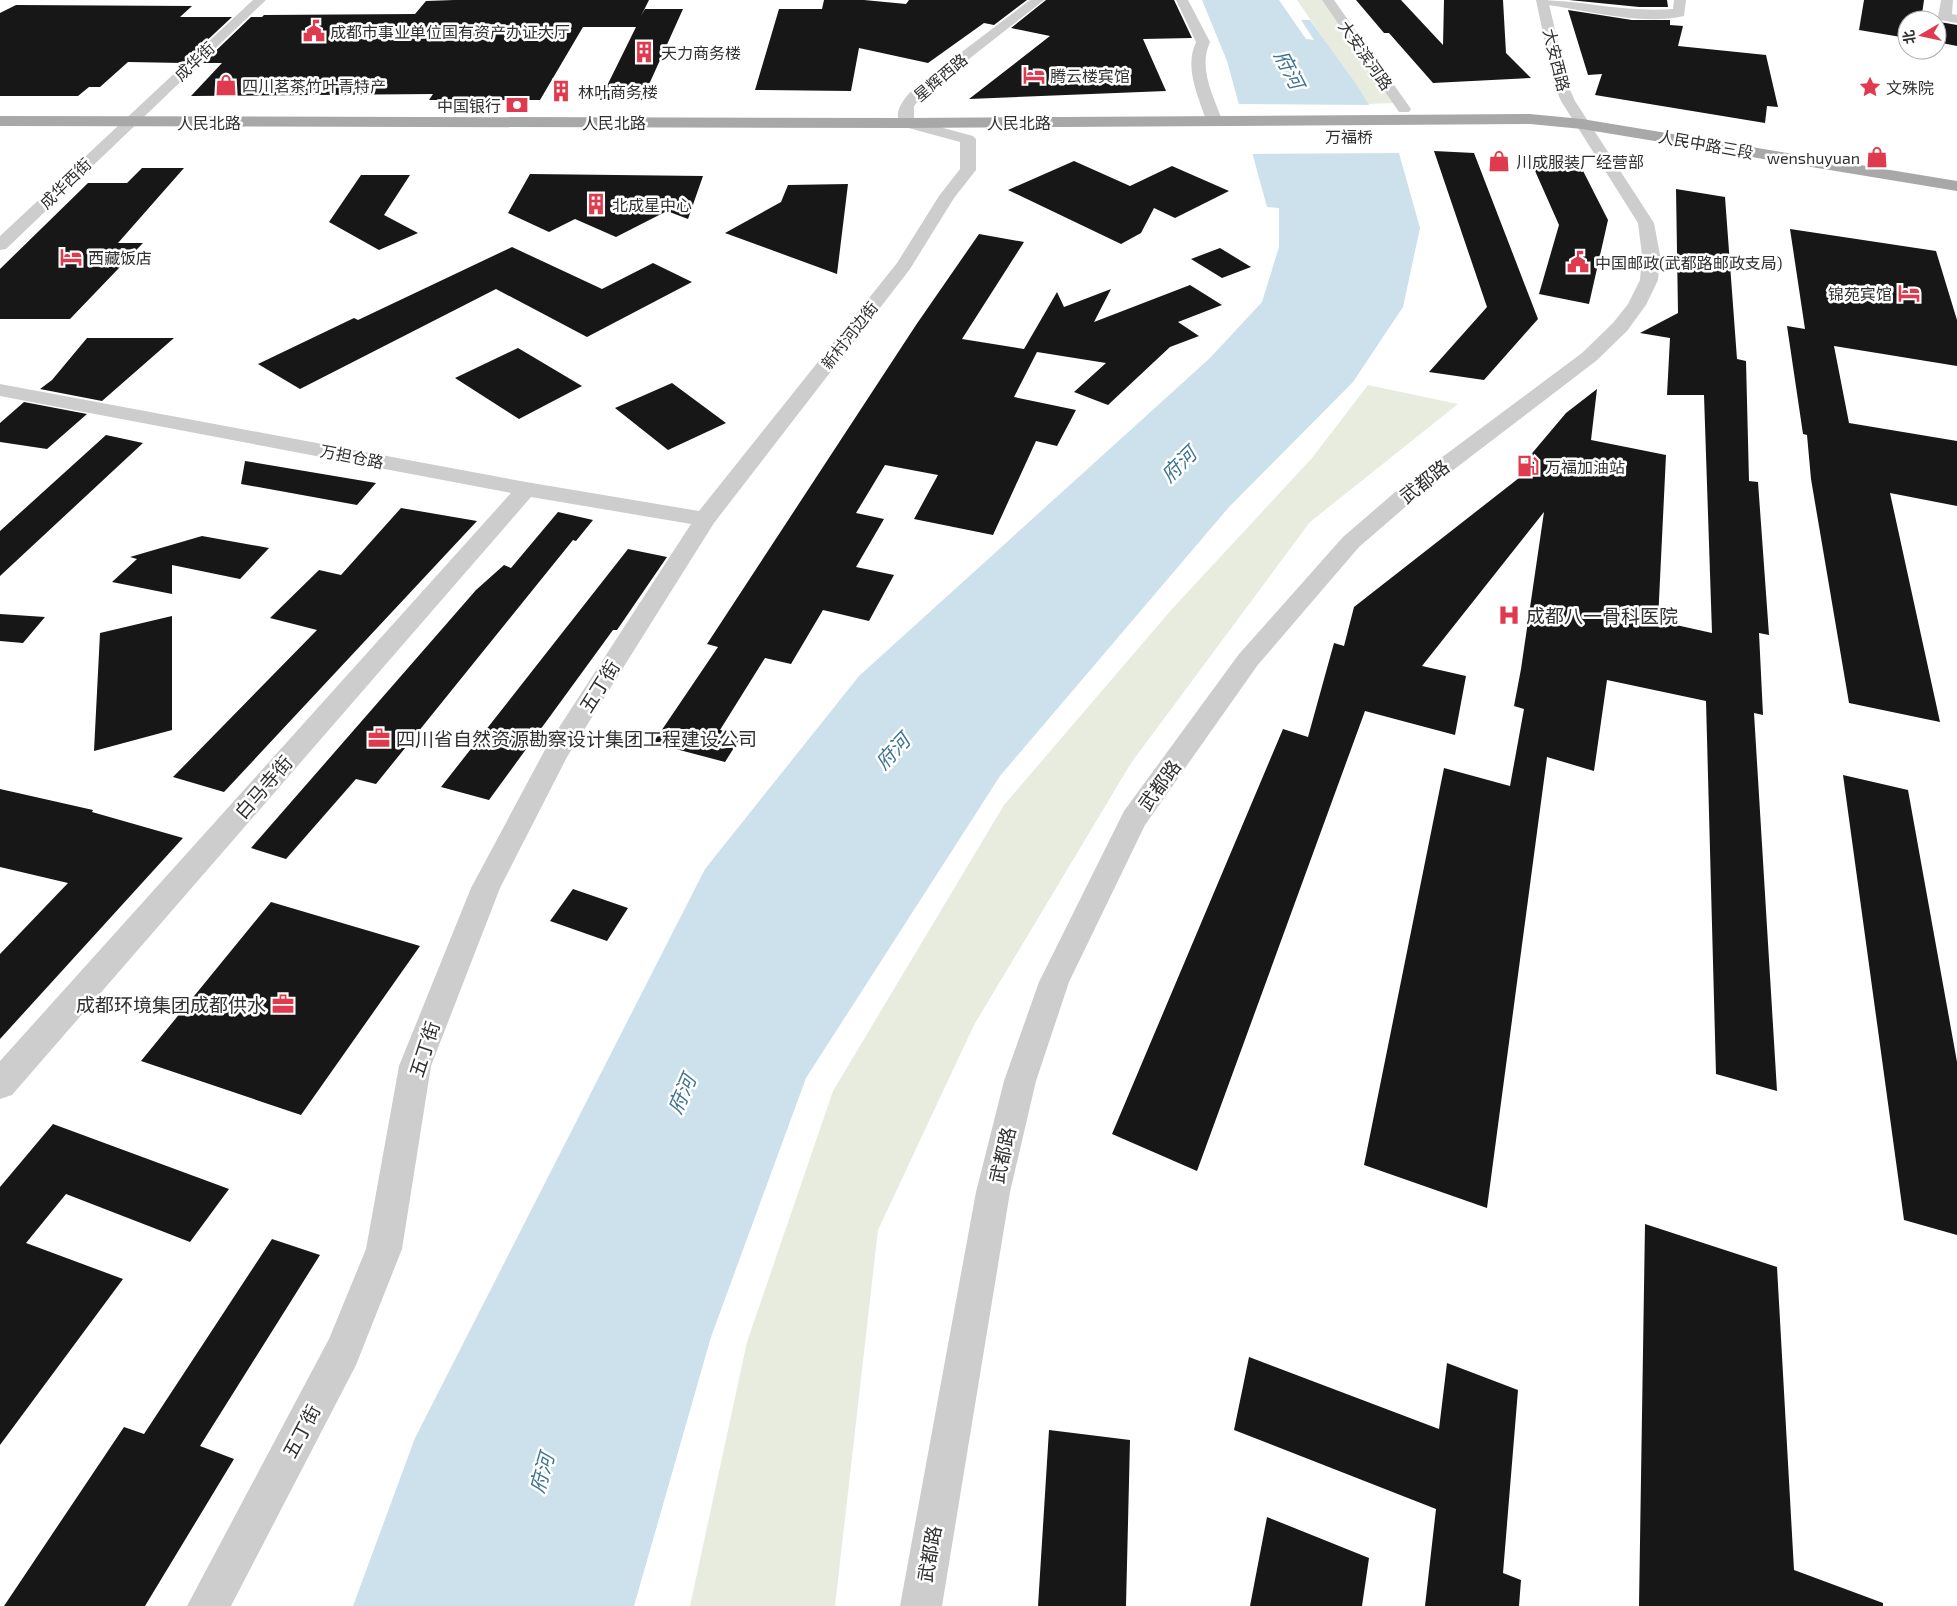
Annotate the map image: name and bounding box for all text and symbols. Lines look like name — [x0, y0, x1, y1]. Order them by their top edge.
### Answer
north arrow — [1897, 10, 1947, 60]
street label: 大安滨河路 — [1335, 17, 1397, 93]
public building icon: 成都市事业单位国有资产办证大厅 — [301, 18, 327, 44]
place label: 成都市事业单位国有资产办证大厅 — [330, 22, 570, 41]
street label: 大安西路 — [1540, 27, 1574, 93]
text: 北 — [1899, 29, 1918, 45]
street label: 成华街 — [170, 38, 218, 84]
building icon: 天力商务楼 — [631, 39, 657, 65]
place label: 天力商务楼 — [661, 43, 741, 62]
water label: 府河 — [1270, 46, 1312, 96]
street label: 星辉西路 — [909, 49, 971, 105]
hotel icon: 腾云楼宾馆 — [1021, 62, 1047, 88]
place label: 腾云楼宾馆 — [1050, 66, 1130, 85]
shop icon: 四川茗茶竹叶青特产 — [213, 72, 239, 98]
place icon: 文殊院 — [1857, 74, 1883, 100]
place label: 四川茗茶竹叶青特产 — [242, 76, 386, 95]
building icon: 林叶商务楼 — [548, 78, 574, 104]
place label: 文殊院 — [1886, 78, 1934, 97]
place label: 林叶商务楼 — [578, 82, 658, 101]
bank icon: 中国银行 — [504, 92, 530, 118]
place label: 中国银行 — [437, 96, 501, 115]
street label: 人民北路 — [177, 113, 241, 132]
street label: 人民北路 — [582, 113, 646, 132]
street label: 人民北路 — [987, 113, 1051, 132]
street label: 人民中路三段 — [1657, 126, 1755, 162]
street label: 万福桥 — [1325, 127, 1373, 146]
shop icon: wenshuyuan — [1864, 144, 1890, 170]
shop icon: 川成服装厂经营部 — [1486, 148, 1512, 174]
place label: wenshuyuan — [1767, 148, 1860, 167]
place label: 川成服装厂经营部 — [1516, 152, 1644, 171]
street label: 成华西街 — [35, 154, 95, 212]
building icon: 北成星中心 — [583, 191, 609, 217]
place label: 北成星中心 — [612, 195, 692, 214]
hotel icon: 西藏饭店 — [58, 244, 84, 270]
place label: 西藏饭店 — [88, 248, 152, 267]
public building icon: 中国邮政(武都路邮政支局) — [1565, 249, 1591, 275]
place label: 中国邮政(武都路邮政支局) — [1595, 253, 1783, 272]
hotel icon: 锦苑宾馆 — [1896, 280, 1922, 306]
place label: 锦苑宾馆 — [1828, 284, 1892, 303]
street label: 新村河边街 — [817, 298, 881, 372]
water label: 府河 — [1155, 439, 1203, 487]
street label: 万担仓路 — [319, 441, 385, 471]
fuel station icon: 万福加油站 — [1515, 453, 1541, 479]
street label: 武都路 — [1394, 454, 1454, 508]
place label: 万福加油站 — [1545, 457, 1625, 476]
hospital icon: 成都八一骨科医院 — [1496, 602, 1522, 628]
place label: 成都八一骨科医院 — [1526, 604, 1678, 627]
street label: 五丁街 — [574, 656, 624, 716]
office icon: 四川省自然资源勘察设计集团工程建设公司 — [366, 725, 392, 751]
water label: 府河 — [870, 725, 917, 774]
place label: 四川省自然资源勘察设计集团工程建设公司 — [396, 727, 757, 750]
street label: 白马寺街 — [229, 751, 297, 823]
street label: 武都路 — [1133, 755, 1185, 815]
office icon: 成都环境集团成都供水 — [270, 991, 296, 1017]
place label: 成都环境集团成都供水 — [76, 993, 266, 1016]
street label: 五丁街 — [404, 1018, 444, 1080]
water label: 府河 — [662, 1067, 702, 1117]
street label: 武都路 — [984, 1125, 1020, 1185]
street label: 五丁街 — [277, 1400, 325, 1462]
water label: 府河 — [524, 1447, 559, 1496]
street label: 武都路 — [913, 1524, 945, 1584]

